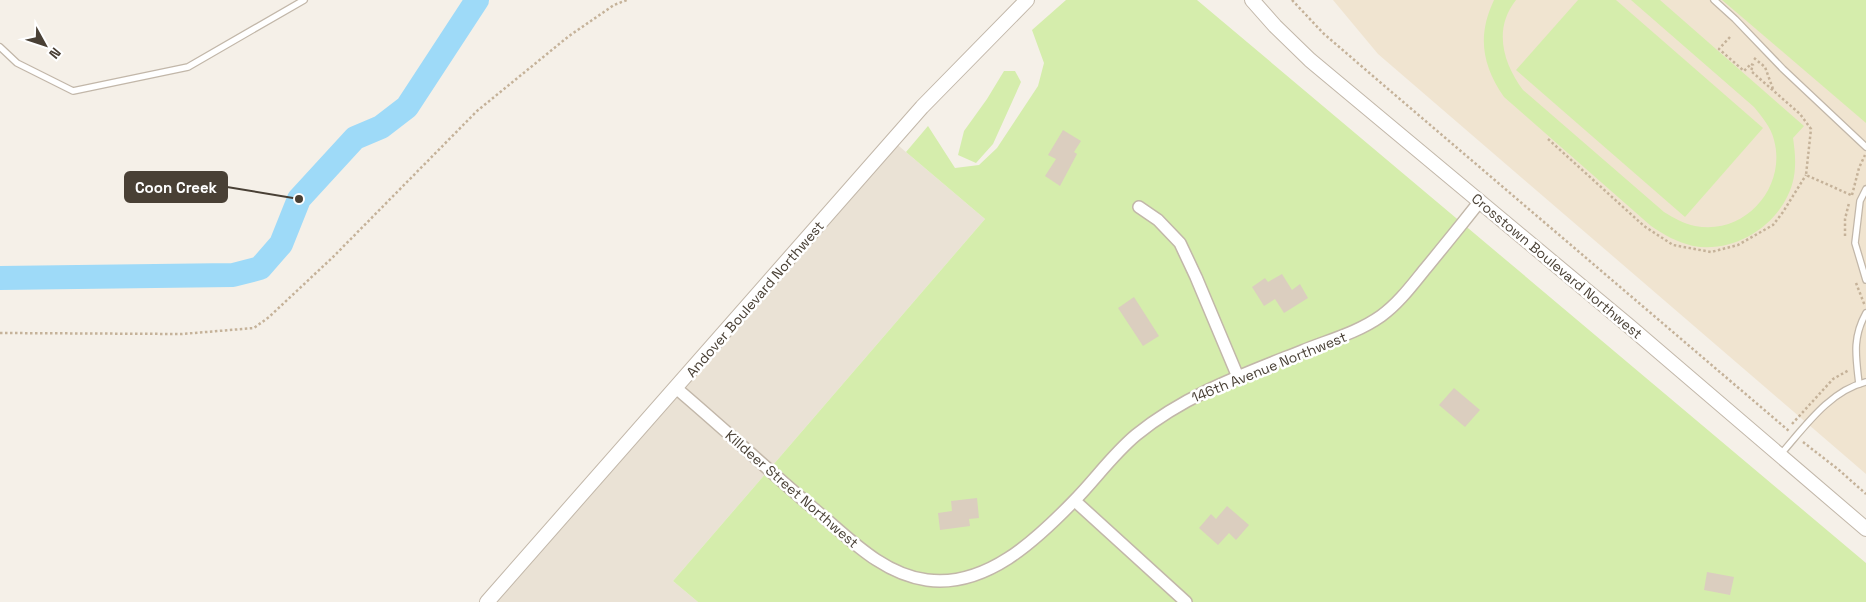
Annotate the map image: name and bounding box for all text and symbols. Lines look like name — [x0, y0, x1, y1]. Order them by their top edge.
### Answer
north arrow — [20, 20, 70, 70]
text: N — [45, 44, 65, 63]
callout: Coon Creek — [125, 172, 227, 202]
text: Coon Creek — [135, 178, 218, 197]
street label: Crosstown Boulevard Northwest — [1468, 189, 1646, 343]
street label: Andover Boulevard Northwest — [682, 217, 828, 381]
street label: 146th Avenue Northwest — [1189, 328, 1349, 406]
street label: Killdeer Street Northwest — [722, 426, 862, 552]

